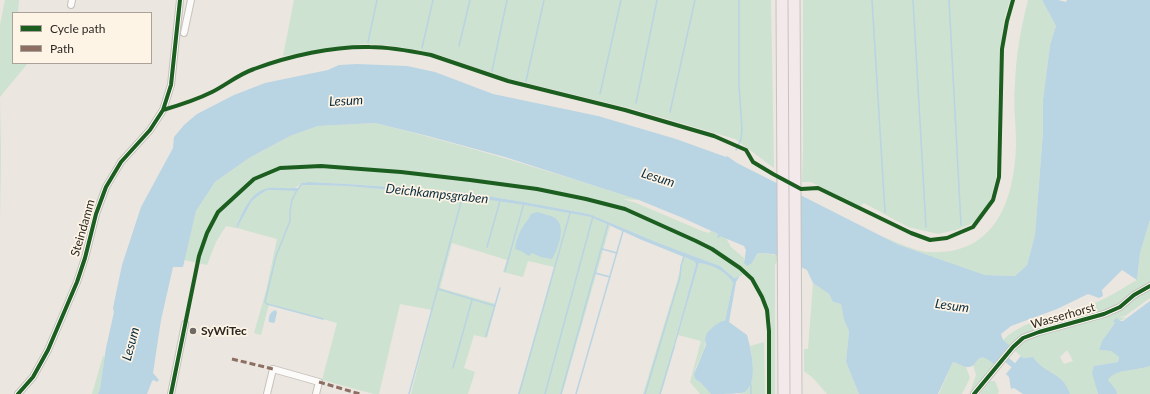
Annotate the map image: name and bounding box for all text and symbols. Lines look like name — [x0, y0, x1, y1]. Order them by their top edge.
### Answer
legend — [12, 12, 152, 64]
text: Cycle path — [50, 21, 105, 36]
text: Path — [50, 41, 74, 56]
water label: Lesum — [329, 92, 363, 110]
water label: Lesum — [639, 165, 677, 191]
water label: Deichkampsgraben — [385, 181, 489, 207]
street label: Steindamm — [68, 198, 98, 258]
water label: Lesum — [934, 296, 970, 316]
street label: Wasserhorst — [1029, 300, 1097, 332]
place label: SyWiTec — [201, 324, 247, 338]
water label: Lesum — [119, 325, 143, 363]
marker: SyWiTec — [188, 326, 198, 336]

